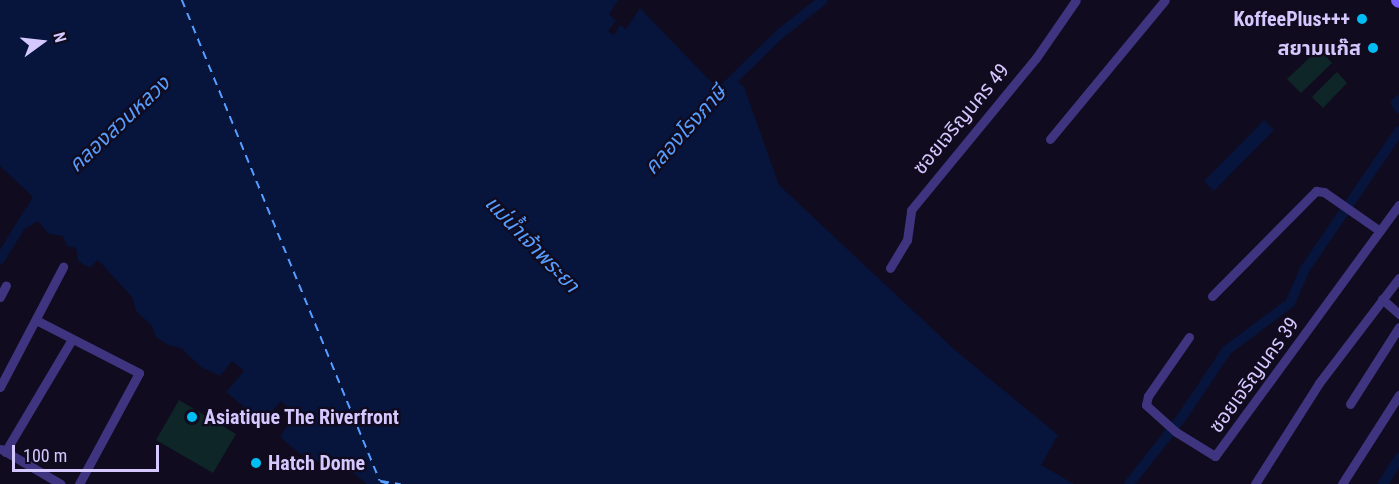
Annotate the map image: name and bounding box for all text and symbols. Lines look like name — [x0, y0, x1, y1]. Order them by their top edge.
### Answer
place label: KoffeePlus+++ — [1233, 7, 1350, 31]
north arrow — [12, 12, 72, 72]
marker: KoffeePlus+++ — [1355, 12, 1369, 26]
text: N — [49, 30, 70, 44]
place label: สยามแก๊ส — [1278, 36, 1361, 60]
marker: สยามแก๊ส — [1366, 41, 1380, 55]
street label: ซอยเจริญนคร 49 — [908, 59, 1014, 179]
water label: คลองสวนหลวง — [63, 71, 175, 177]
water label: คลองโรงภาษี — [639, 80, 731, 180]
water label: แม่น้ำเจ้าพระยา — [480, 190, 584, 298]
street label: ซอยเจริญนคร 39 — [1204, 313, 1304, 437]
place label: Asiatique The Riverfront — [204, 405, 400, 429]
marker: Asiatique The Riverfront — [185, 410, 199, 424]
scale bar — [15, 433, 162, 471]
text: 100 m — [23, 445, 67, 466]
place label: Hatch Dome — [268, 451, 365, 475]
marker: Hatch Dome — [249, 456, 263, 470]

